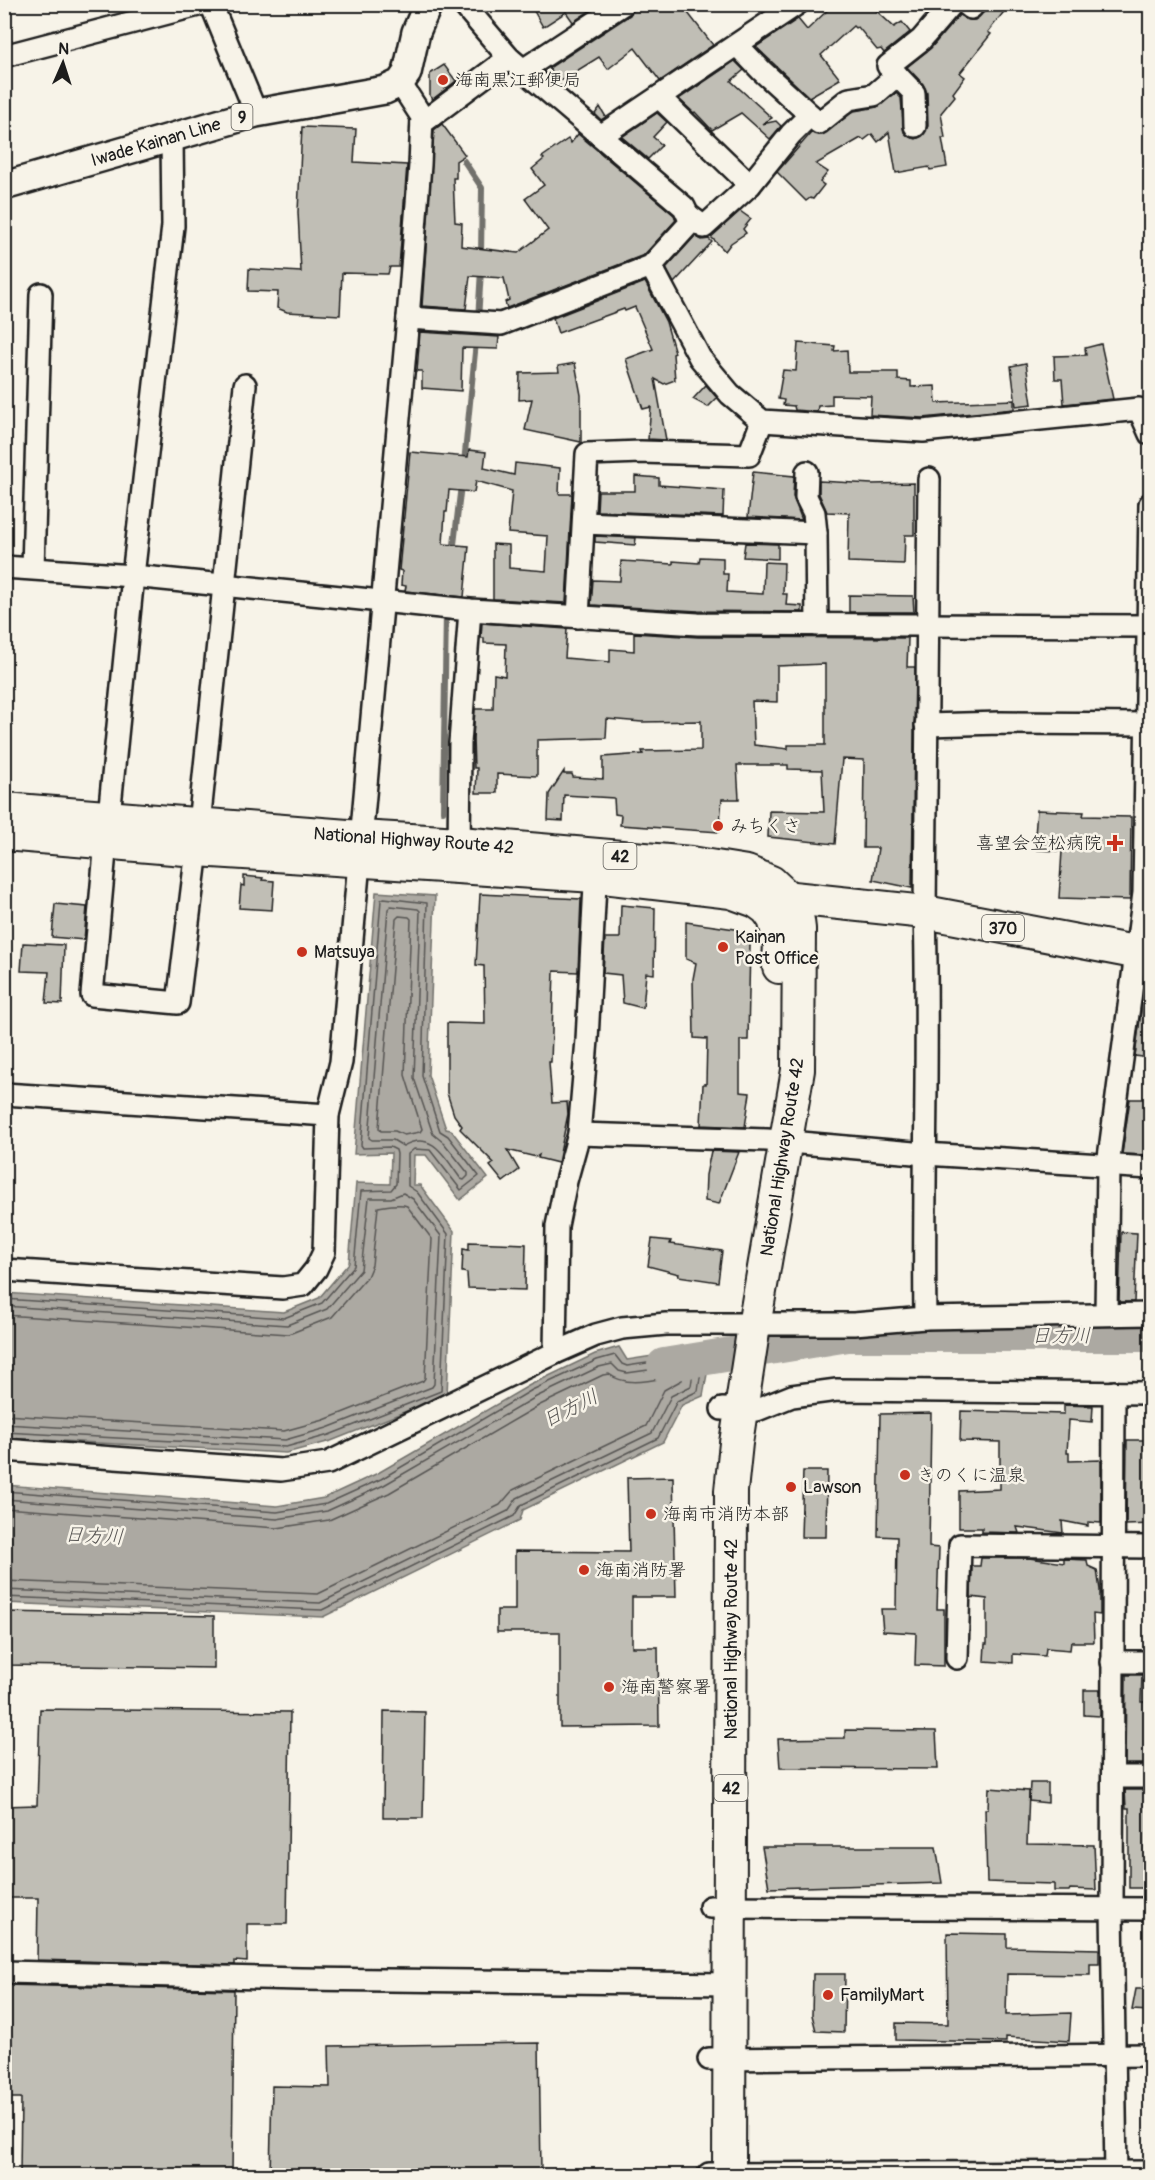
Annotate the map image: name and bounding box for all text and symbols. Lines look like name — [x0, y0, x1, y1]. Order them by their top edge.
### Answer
north arrow — [33, 33, 93, 93]
text: N — [58, 39, 70, 59]
place label: 海南黒江郵便局 — [455, 69, 581, 92]
marker: 海南黒江郵便局 — [436, 73, 450, 87]
road number: 9 — [232, 104, 252, 130]
street label: Iwade Kainan Line — [88, 113, 224, 172]
place label: みちくさ — [730, 815, 801, 838]
marker: みちくさ — [711, 819, 725, 833]
street label: National Highway Route 42 — [313, 822, 515, 860]
place label: 喜望会笠松病院 — [976, 832, 1102, 855]
marker: 喜望会笠松病院 — [1106, 834, 1124, 852]
road number: 42 — [604, 843, 636, 869]
road number: 370 — [982, 915, 1024, 941]
place label: Kainan Post Office — [735, 926, 818, 970]
marker: Kainan Post Office — [716, 940, 730, 954]
place label: Matsuya — [314, 941, 375, 964]
marker: Matsuya — [295, 945, 309, 959]
street label: National Highway Route 42 — [755, 1056, 810, 1258]
water label: 日方川 — [1031, 1323, 1091, 1348]
water label: 日方川 — [538, 1384, 603, 1433]
place label: きのくに温泉 — [917, 1464, 1025, 1487]
marker: きのくに温泉 — [898, 1468, 912, 1482]
place label: Lawson — [803, 1476, 861, 1499]
marker: Lawson — [784, 1480, 798, 1494]
place label: 海南市消防本部 — [663, 1503, 789, 1526]
marker: 海南市消防本部 — [644, 1507, 658, 1521]
water label: 日方川 — [63, 1521, 125, 1550]
street label: National Highway Route 42 — [720, 1539, 743, 1739]
place label: 海南消防署 — [596, 1559, 686, 1582]
marker: 海南消防署 — [577, 1563, 591, 1577]
place label: 海南警察署 — [621, 1676, 711, 1699]
marker: 海南警察署 — [602, 1680, 616, 1694]
road number: 42 — [714, 1775, 748, 1801]
place label: FamilyMart — [840, 1984, 925, 2007]
marker: FamilyMart — [821, 1988, 835, 2002]

